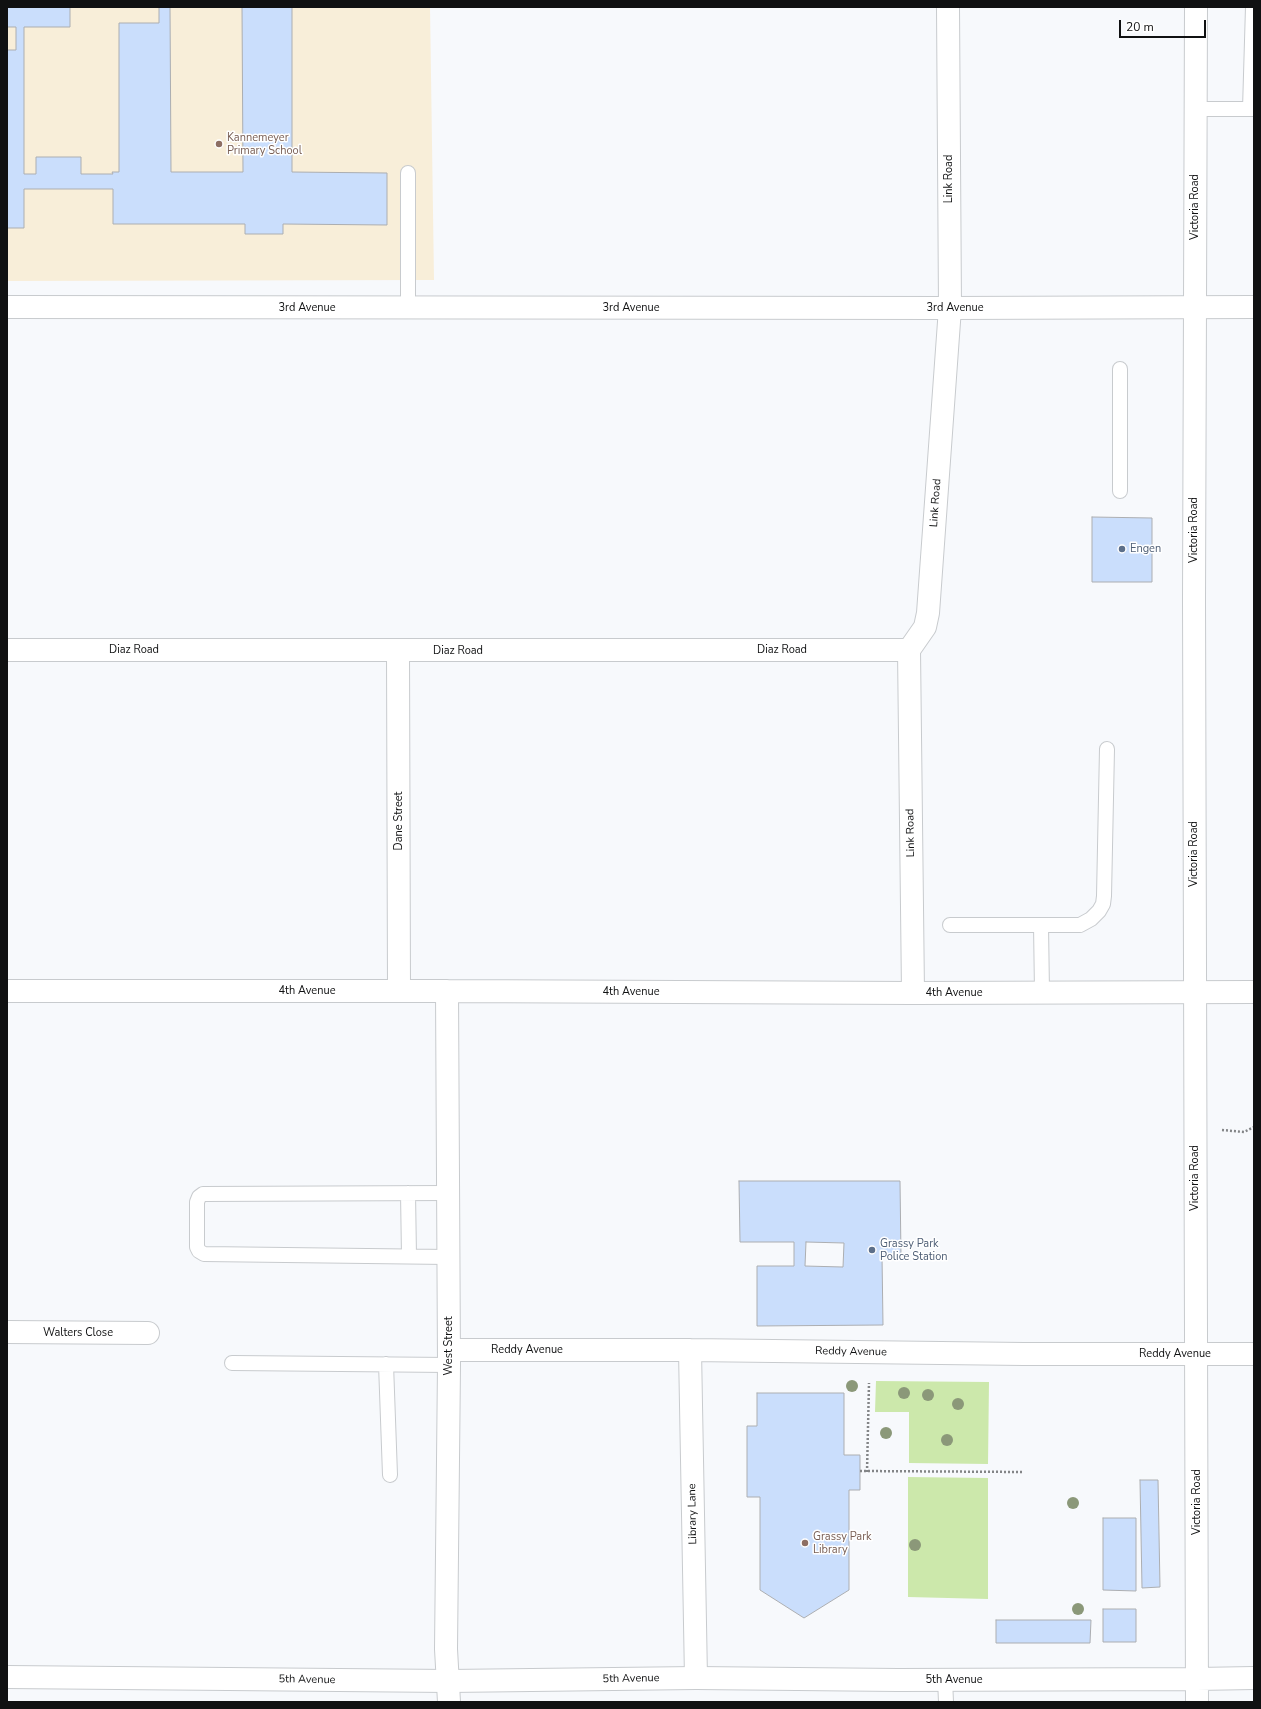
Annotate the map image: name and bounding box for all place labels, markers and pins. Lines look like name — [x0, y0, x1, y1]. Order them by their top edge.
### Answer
place label: Kannemeyer Primary School — [227, 131, 302, 157]
marker: Kannemeyer Primary School — [214, 139, 224, 149]
place label: Engen — [1130, 542, 1161, 556]
marker: Engen — [1117, 544, 1127, 554]
place label: Grassy Park Police Station — [880, 1237, 947, 1263]
marker: Grassy Park Police Station — [867, 1245, 877, 1255]
place label: Grassy Park Library — [813, 1530, 872, 1556]
marker: Grassy Park Library — [800, 1538, 810, 1548]

